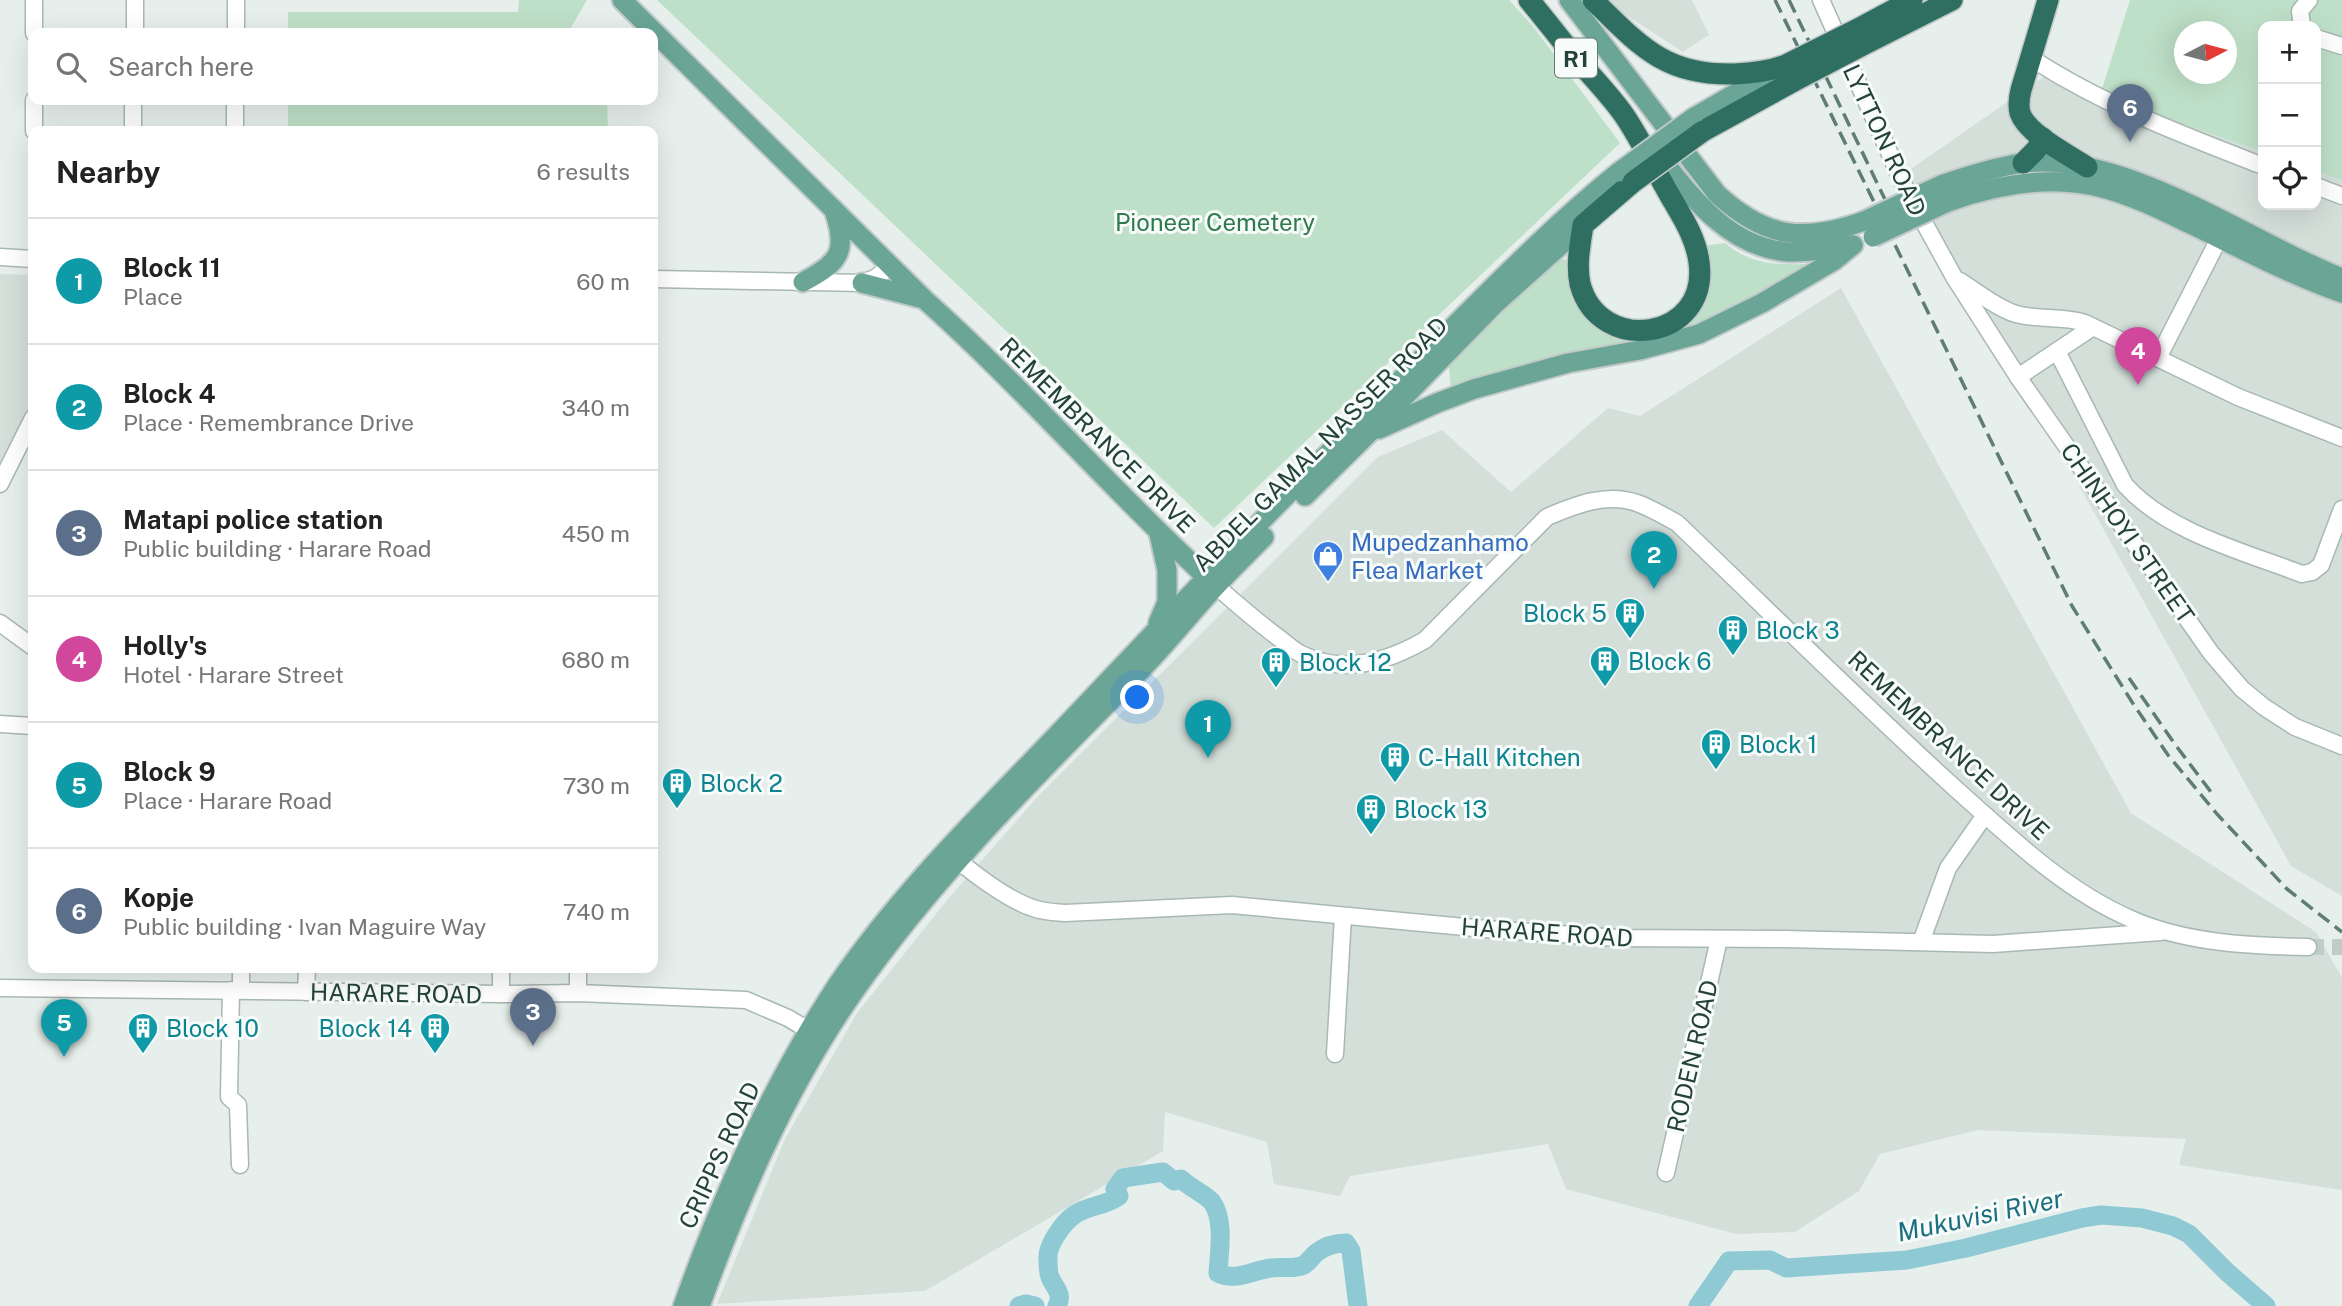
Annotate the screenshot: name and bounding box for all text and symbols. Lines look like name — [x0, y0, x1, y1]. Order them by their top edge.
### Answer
north arrow — [2174, 21, 2237, 84]
map controls — [2258, 21, 2321, 210]
button: + — [2258, 21, 2321, 84]
search box — [28, 28, 658, 105]
road number: R1 — [1555, 39, 1597, 78]
icon: search — [52, 48, 90, 86]
text: Search here — [108, 51, 254, 82]
street label: LYTTON ROAD — [1838, 60, 1932, 220]
pin: 6 — [2107, 84, 2153, 142]
button: − — [2258, 84, 2321, 147]
button: locate — [2258, 147, 2321, 210]
text: Nearby — [56, 154, 160, 190]
text: 6 results — [537, 158, 630, 185]
park label: Pioneer Cemetery — [1115, 208, 1315, 236]
text: Block 11 — [123, 252, 221, 283]
text: 1 — [74, 268, 84, 295]
text: 60 m — [576, 268, 630, 295]
text: Place — [123, 283, 183, 310]
street label: ABDEL GAMAL NASSER ROAD — [1187, 311, 1453, 577]
pin: 4 — [2115, 327, 2161, 385]
street label: REMEMBRANCE DRIVE — [995, 332, 1201, 538]
text: Block 4 — [123, 378, 216, 409]
text: 2 — [72, 394, 86, 421]
text: 340 m — [562, 394, 630, 421]
text: Place · Remembrance Drive — [123, 409, 414, 436]
street label: CHINHOYI STREET — [2055, 438, 2201, 628]
text: Matapi police station — [123, 504, 383, 535]
text: 3 — [71, 520, 87, 547]
text: 450 m — [561, 520, 630, 547]
place label: Mupedzanhamo Flea Market — [1351, 528, 1529, 584]
pin: 2 — [1631, 531, 1677, 589]
text: Public building · Harare Road — [123, 535, 432, 562]
shop icon: Mupedzanhamo Flea Market — [1311, 539, 1345, 583]
building icon: Block 5 — [1613, 596, 1647, 640]
place label: Block 5 — [1523, 599, 1607, 627]
building icon: Block 3 — [1716, 613, 1750, 657]
place label: Block 3 — [1756, 616, 1840, 644]
text: Holly's — [123, 630, 207, 661]
building icon: Block 6 — [1588, 644, 1622, 688]
building icon: Block 12 — [1259, 645, 1293, 689]
street label: REMEMBRANCE DRIVE — [1843, 645, 2055, 845]
text: 4 — [71, 646, 87, 673]
text: 680 m — [562, 646, 630, 673]
place label: Block 6 — [1628, 647, 1711, 675]
place label: Block 12 — [1299, 648, 1392, 676]
text: Hotel · Harare Street — [123, 661, 344, 688]
your location — [1120, 680, 1154, 714]
pin: 1 — [1185, 700, 1231, 758]
building icon: Block 1 — [1699, 727, 1733, 771]
place label: Block 1 — [1739, 730, 1817, 758]
building icon: C-Hall Kitchen — [1378, 740, 1412, 784]
place label: C-Hall Kitchen — [1418, 743, 1581, 771]
text: Block 9 — [123, 756, 216, 787]
building icon: Block 2 — [660, 766, 694, 810]
place label: Block 2 — [700, 769, 783, 797]
text: 5 — [71, 772, 87, 799]
text: 730 m — [563, 772, 630, 799]
text: Place · Harare Road — [123, 787, 332, 814]
building icon: Block 13 — [1354, 792, 1388, 836]
place label: Block 13 — [1394, 795, 1487, 823]
text: Kopje — [123, 882, 194, 913]
text: 6 — [71, 898, 87, 925]
text: 740 m — [563, 898, 630, 925]
street label: HARARE ROAD — [1460, 912, 1634, 952]
text: Public building · Ivan Maguire Way — [123, 913, 486, 940]
street label: HARARE ROAD — [310, 977, 482, 1009]
street label: RODEN ROAD — [1661, 977, 1723, 1135]
pin: 3 — [510, 988, 556, 1046]
pin: 5 — [41, 999, 87, 1057]
building icon: Block 10 — [126, 1011, 160, 1055]
building icon: Block 14 — [418, 1011, 452, 1055]
place label: Block 10 — [166, 1014, 259, 1042]
place label: Block 14 — [319, 1014, 412, 1042]
street label: CRIPPS ROAD — [673, 1077, 765, 1233]
water label: Mukuvisi River — [1894, 1182, 2066, 1248]

